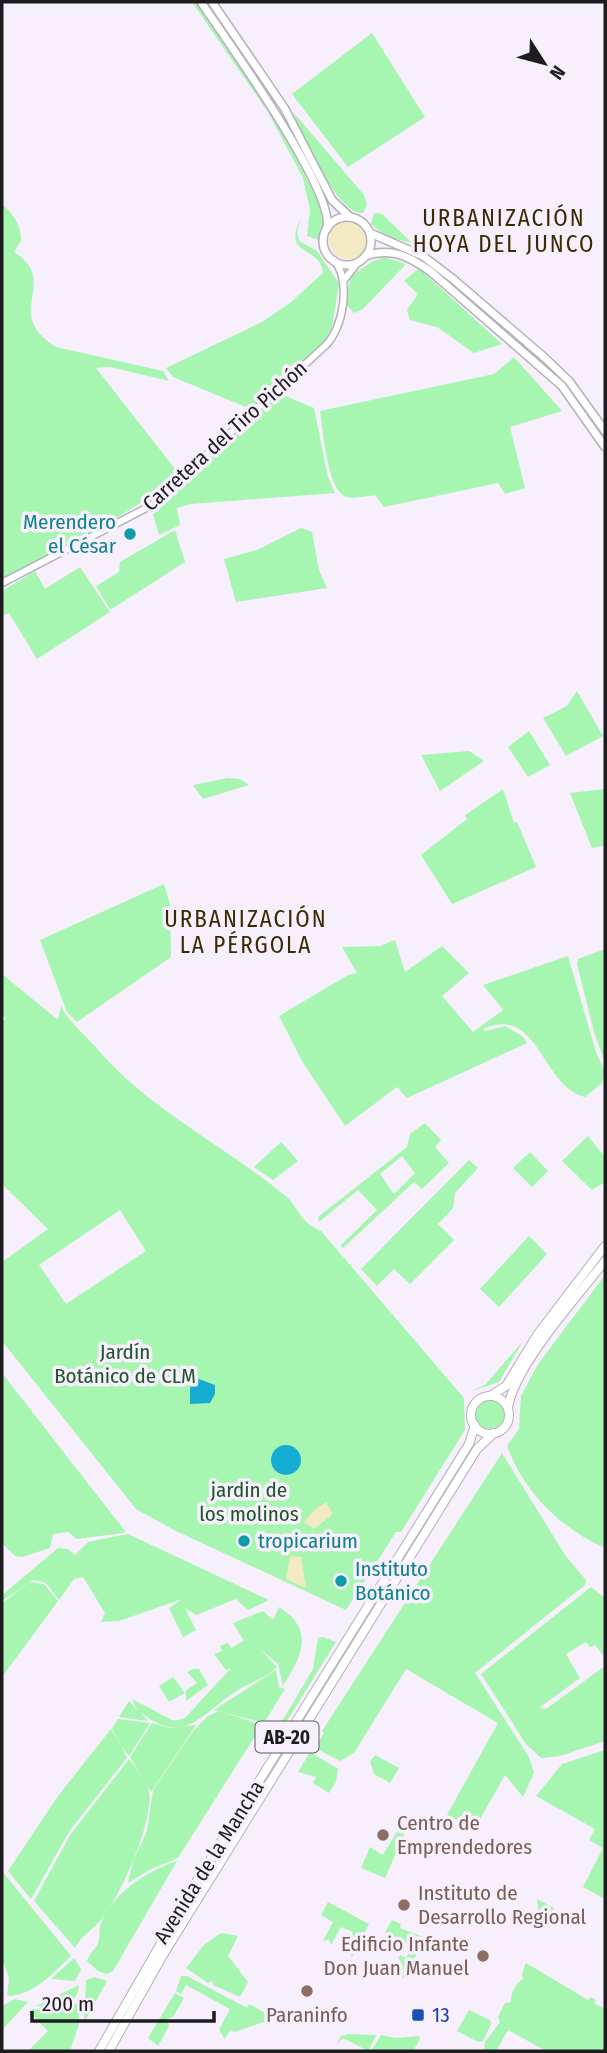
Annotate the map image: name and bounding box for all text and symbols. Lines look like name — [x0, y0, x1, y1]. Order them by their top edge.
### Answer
north arrow — [509, 28, 579, 98]
text: N — [545, 61, 570, 84]
district label: URBANIZACIÓN HOYA DEL JUNCO — [413, 204, 595, 258]
street label: Carretera del Tiro Pichón — [137, 355, 313, 517]
place label: Merendero el César — [23, 509, 117, 559]
marker: Merendero el César — [122, 526, 138, 542]
district label: URBANIZACIÓN LA PÉRGOLA — [164, 905, 328, 959]
park label: Jardín Botánico de CLM — [54, 1339, 196, 1389]
park label: jardin de los molinos — [199, 1477, 299, 1527]
place label: tropicarium — [258, 1528, 358, 1554]
marker: tropicarium — [236, 1533, 252, 1549]
place label: Instituto Botánico — [355, 1556, 431, 1606]
marker: Instituto Botánico — [333, 1573, 349, 1589]
road number: AB-20 — [256, 1722, 318, 1752]
street label: Avenida de la Mancha — [148, 1776, 270, 1948]
place label: Centro de Emprendedores — [397, 1810, 532, 1860]
marker: Centro de Emprendedores — [375, 1827, 391, 1843]
place label: Instituto de Desarrollo Regional — [418, 1880, 587, 1930]
marker: Instituto de Desarrollo Regional — [396, 1897, 412, 1913]
place label: Edificio Infante Don Juan Manuel — [324, 1931, 469, 1981]
marker: Edificio Infante Don Juan Manuel — [475, 1948, 491, 1964]
scale bar — [32, 1980, 214, 2024]
marker: Paraninfo — [299, 1983, 315, 1999]
text: 200 m — [42, 1991, 94, 2017]
place label: Paraninfo — [266, 2002, 348, 2028]
place label: 13 — [432, 2002, 450, 2028]
marker: 13 — [410, 2007, 426, 2023]

